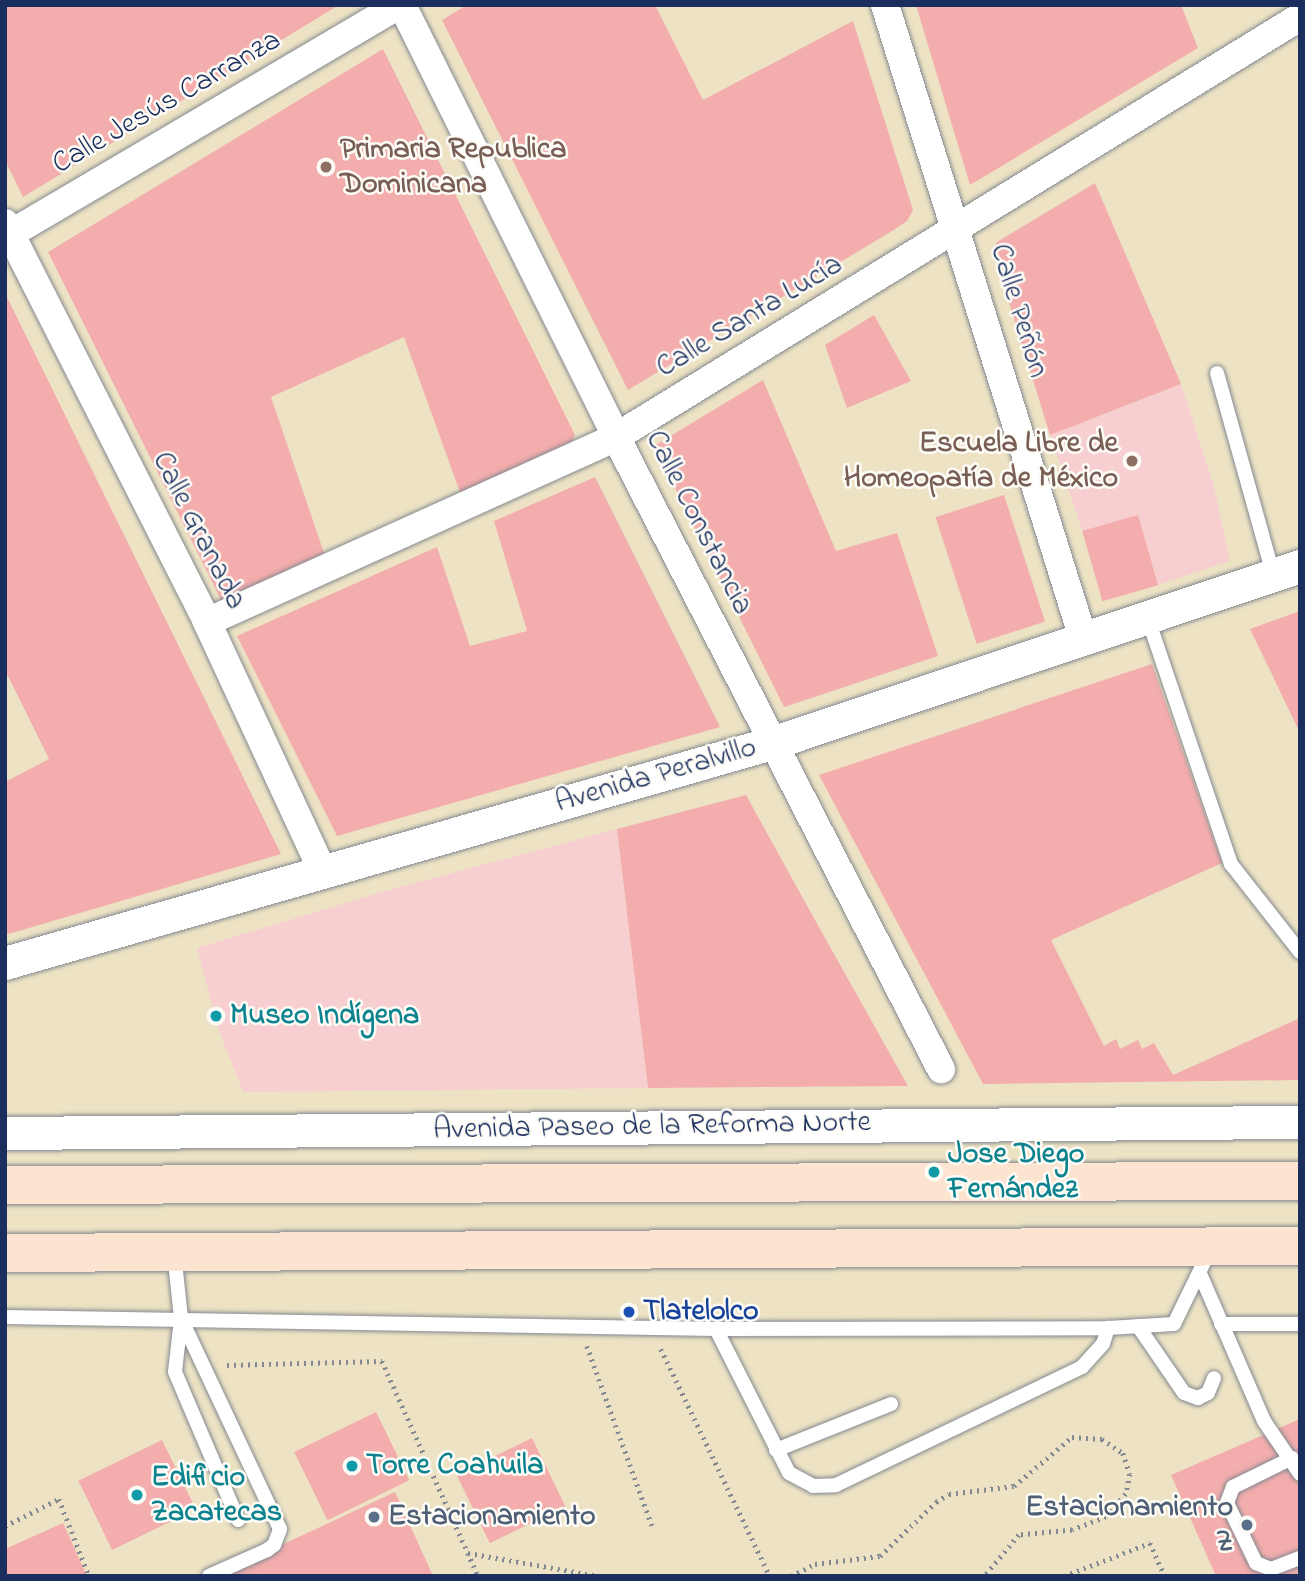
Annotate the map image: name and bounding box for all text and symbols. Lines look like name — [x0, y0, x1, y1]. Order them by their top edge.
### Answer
street label: Calle Jesús Carranza — [46, 23, 288, 183]
place label: Primaria Republica Dominicana — [340, 132, 566, 202]
marker: Primaria Republica Dominicana — [318, 159, 334, 175]
street label: Calle Peñón — [981, 240, 1055, 382]
street label: Calle Santa Lucía — [650, 247, 850, 387]
street label: Calle Constancia — [636, 425, 760, 621]
place label: Escuela Libre de Homeopatía de México — [844, 426, 1118, 496]
street label: Calle Granada — [143, 446, 253, 616]
marker: Escuela Libre de Homeopatía de México — [1124, 453, 1140, 469]
street label: Avenida Peralvillo — [551, 730, 761, 822]
place label: Museo Indígena — [230, 998, 419, 1034]
marker: Museo Indígena — [208, 1008, 224, 1024]
street label: Avenida Paseo de la Reforma Norte — [433, 1105, 871, 1149]
place label: Jose Diego Fernández — [948, 1137, 1084, 1208]
marker: Jose Diego Fernández — [926, 1164, 942, 1180]
place label: Tlatelolco — [643, 1294, 759, 1330]
marker: Tlatelolco — [621, 1304, 637, 1320]
place label: Torre Coahuila — [366, 1448, 543, 1484]
marker: Torre Coahuila — [344, 1458, 360, 1474]
place label: Edificio Zacatecas — [151, 1460, 282, 1530]
marker: Edificio Zacatecas — [129, 1487, 145, 1503]
place label: Estacionamiento Z — [1025, 1490, 1233, 1560]
place label: Estacionamiento — [388, 1499, 596, 1535]
marker: Estacionamiento — [366, 1509, 382, 1525]
marker: Estacionamiento Z — [1239, 1517, 1255, 1533]

